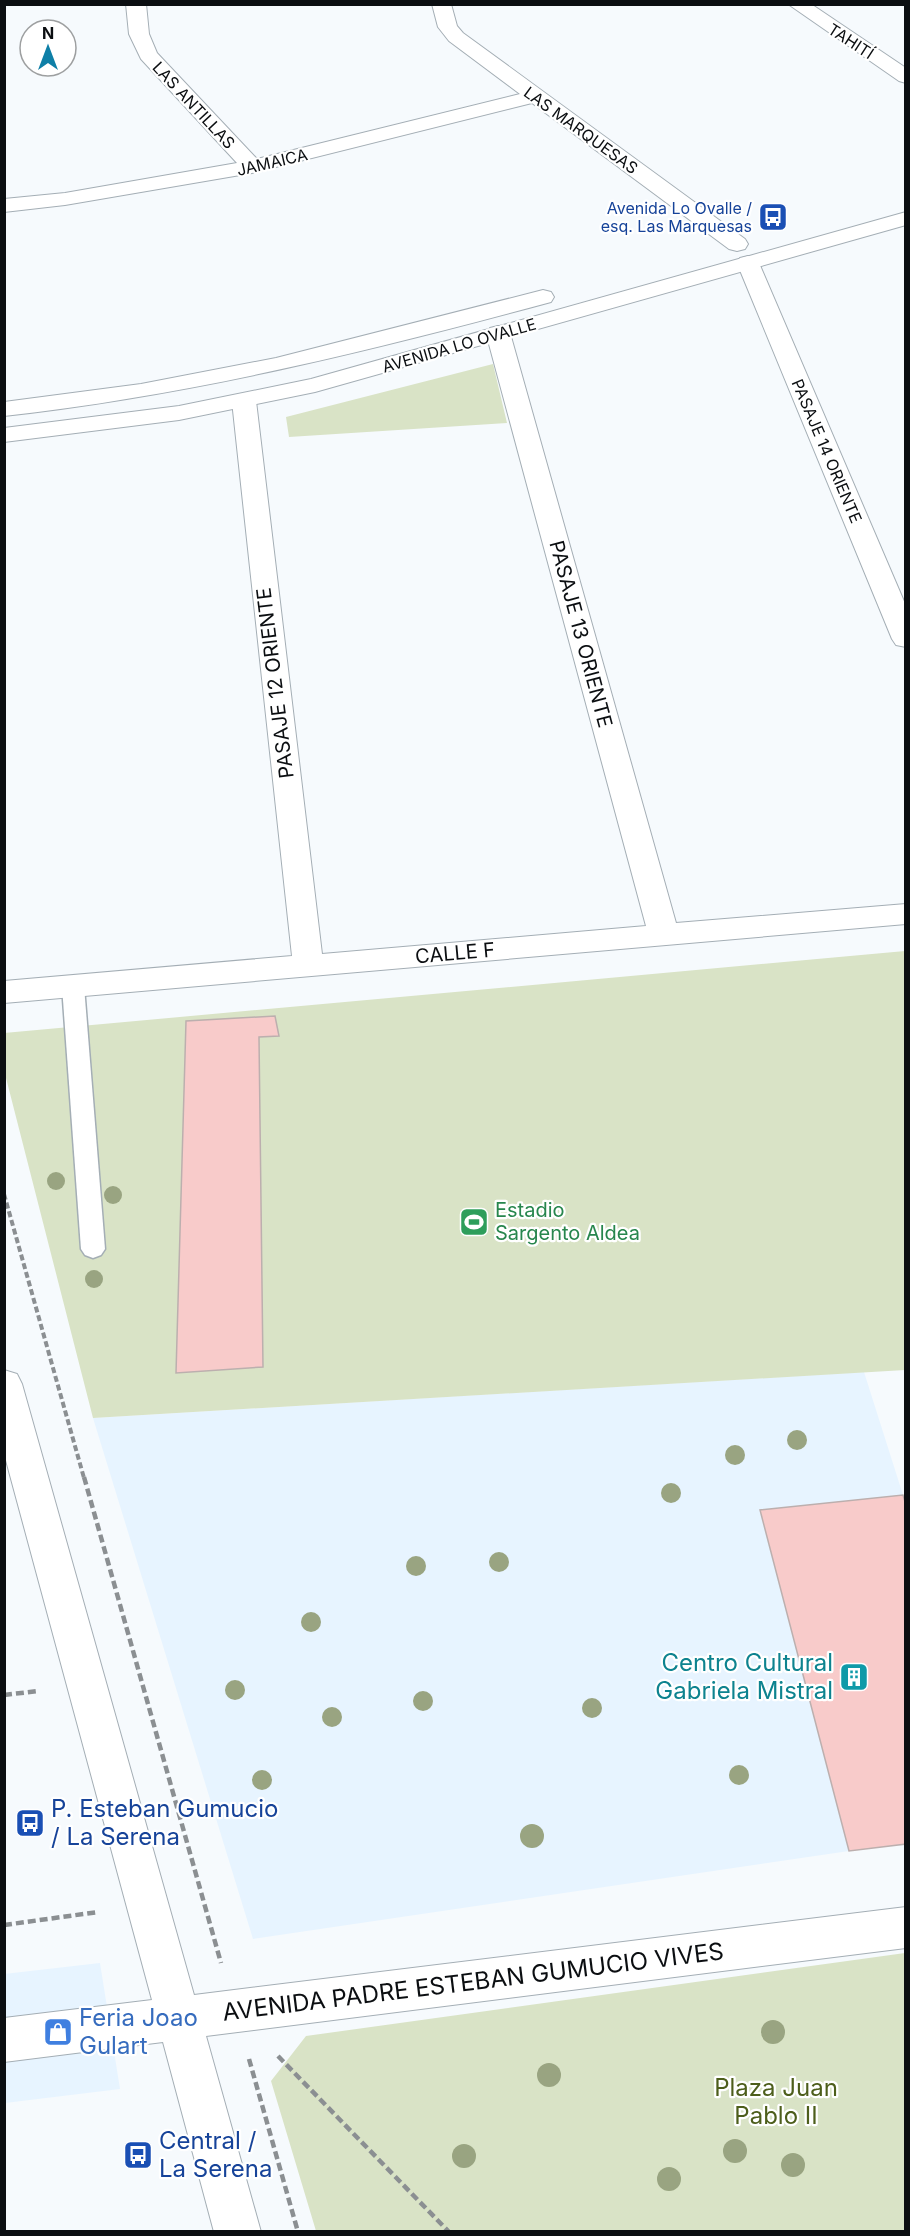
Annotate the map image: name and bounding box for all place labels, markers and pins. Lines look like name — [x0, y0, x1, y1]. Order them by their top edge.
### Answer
place label: Avenida Lo Ovalle / esq. Las Marquesas — [601, 198, 752, 236]
bus stop icon: Avenida Lo Ovalle / esq. Las Marquesas — [757, 201, 789, 233]
place label: Estadio Sargento Aldea — [495, 1198, 640, 1245]
sports icon: Estadio Sargento Aldea — [458, 1206, 490, 1238]
place label: Centro Cultural Gabriela Mistral — [655, 1648, 833, 1705]
building icon: Centro Cultural Gabriela Mistral — [838, 1661, 870, 1693]
place label: P. Esteban Gumucio / La Serena — [51, 1794, 278, 1851]
bus stop icon: P. Esteban Gumucio / La Serena — [14, 1807, 46, 1839]
place label: Feria Joao Gulart — [79, 2003, 198, 2060]
shop icon: Feria Joao Gulart — [42, 2016, 74, 2048]
place label: Central / La Serena — [159, 2126, 272, 2183]
bus stop icon: Central / La Serena — [122, 2139, 154, 2171]

